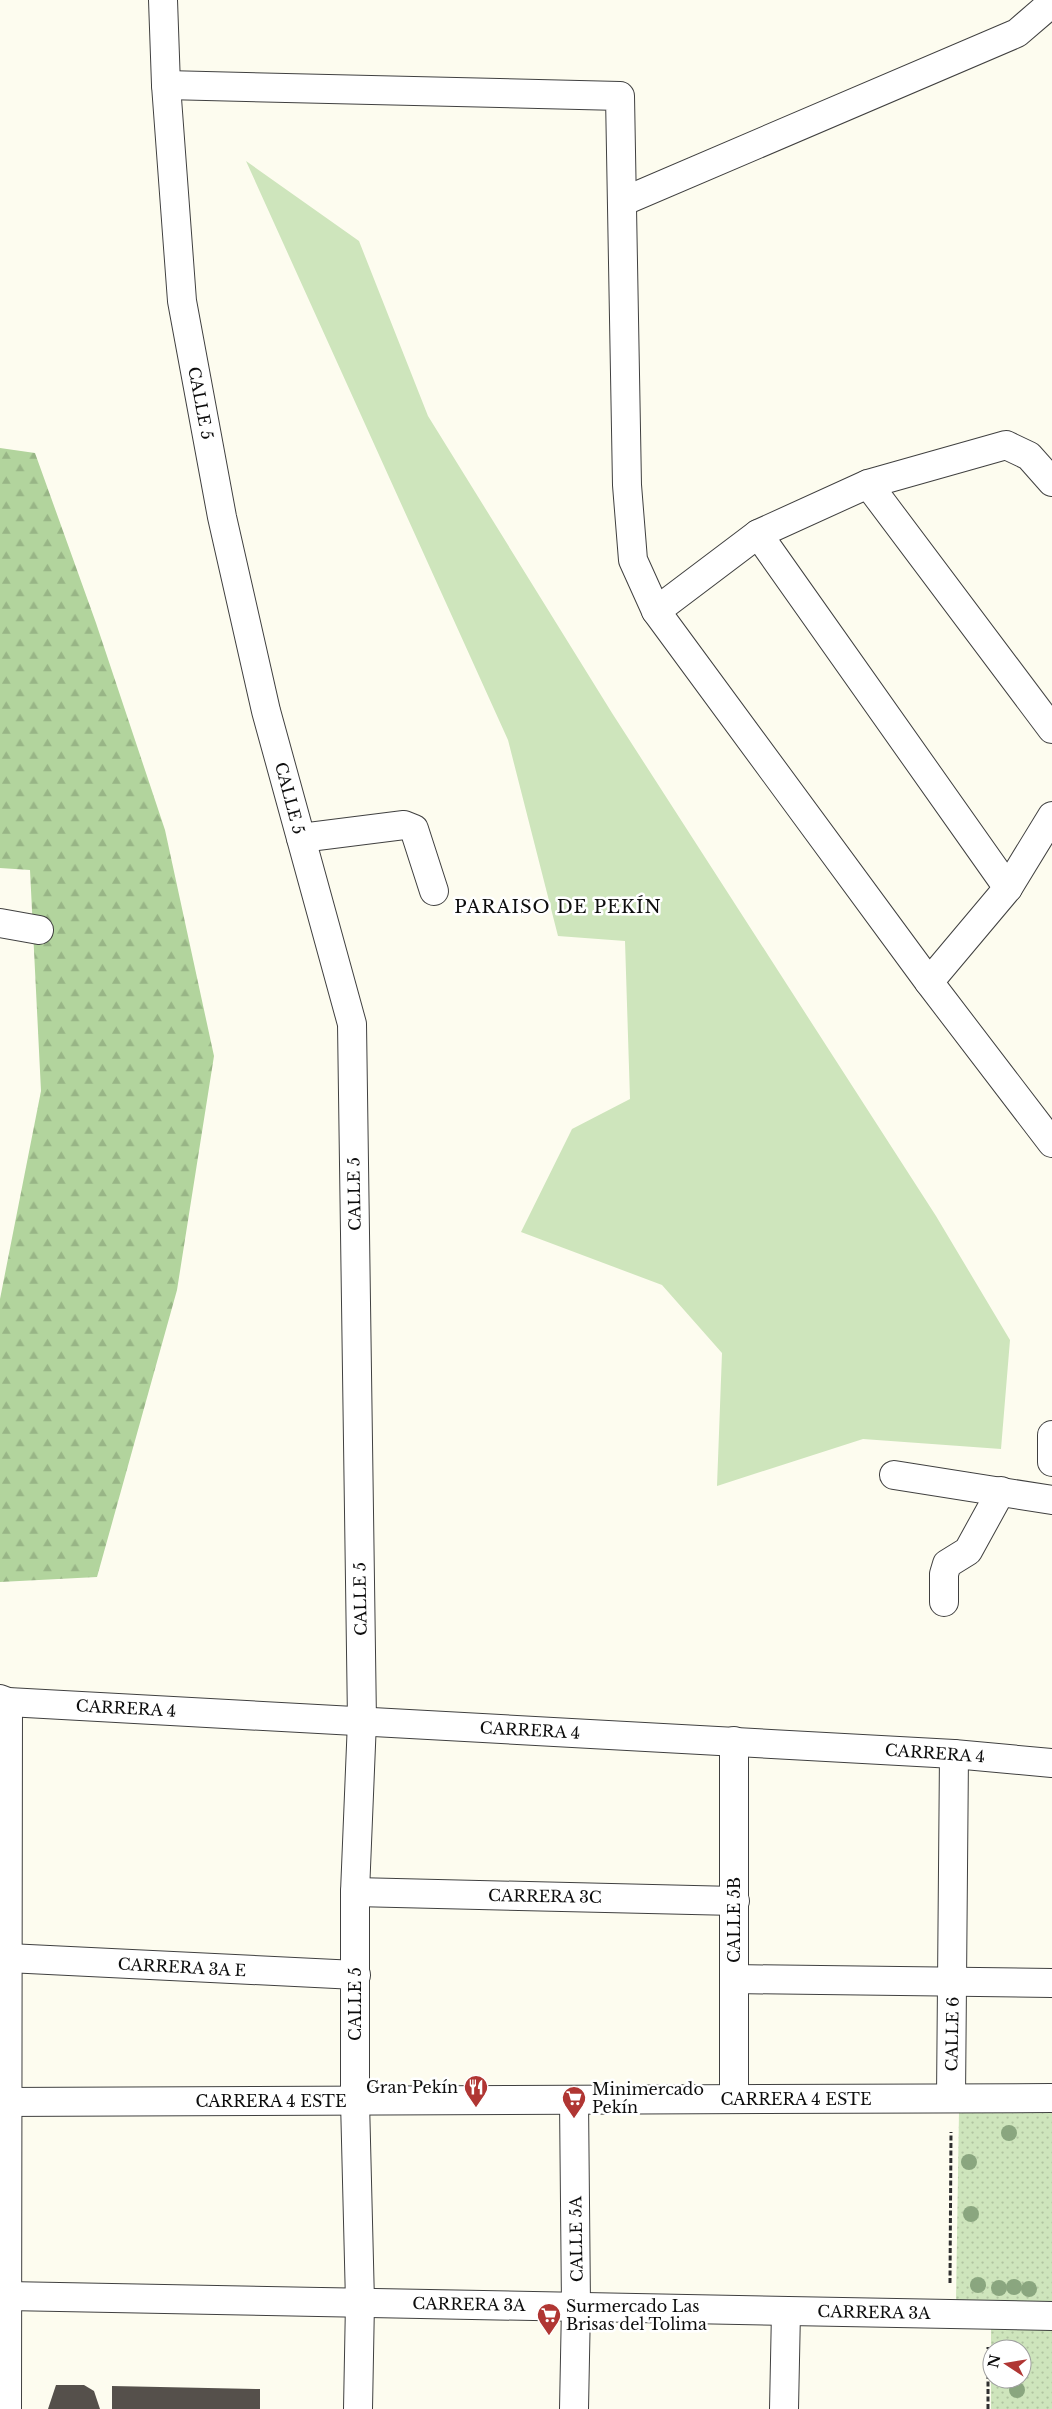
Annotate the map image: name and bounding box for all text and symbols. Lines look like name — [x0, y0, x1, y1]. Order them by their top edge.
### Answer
street label: CALLE 5 — [184, 365, 218, 441]
street label: CALLE 5 — [271, 760, 309, 836]
district label: PARAISO DE PEKÍN — [454, 895, 662, 918]
street label: CALLE 5 — [343, 1157, 365, 1231]
street label: CALLE 5 — [349, 1562, 371, 1636]
street label: CARRERA 4 — [75, 1695, 177, 1721]
street label: CARRERA 4 — [479, 1717, 581, 1743]
street label: CARRERA 4 — [884, 1740, 986, 1766]
street label: CALLE 5B — [724, 1877, 744, 1963]
street label: CARRERA 3C — [488, 1885, 602, 1907]
street label: CARRERA 3A E — [117, 1954, 247, 1980]
street label: CALLE 5 — [345, 1967, 365, 2041]
street label: CALLE 6 — [941, 1996, 963, 2072]
restaurant icon: Gran Pekín — [463, 2074, 489, 2108]
place label: Gran Pekín — [366, 2077, 458, 2097]
place label: Minimercado Pekín — [592, 2079, 704, 2117]
supermarket icon: Minimercado Pekín — [561, 2085, 587, 2119]
street label: CARRERA 4 ESTE — [720, 2089, 872, 2109]
street label: CARRERA 4 ESTE — [195, 2091, 347, 2111]
street label: CALLE 5A — [565, 2195, 587, 2282]
street label: CARRERA 3A — [412, 2293, 526, 2315]
place label: Surmercado Las Brisas del Tolima — [566, 2296, 707, 2334]
street label: CARRERA 3A — [817, 2301, 931, 2323]
supermarket icon: Surmercado Las Brisas del Tolima — [536, 2302, 562, 2336]
north arrow — [982, 2339, 1032, 2389]
text: N — [984, 2353, 1004, 2370]

